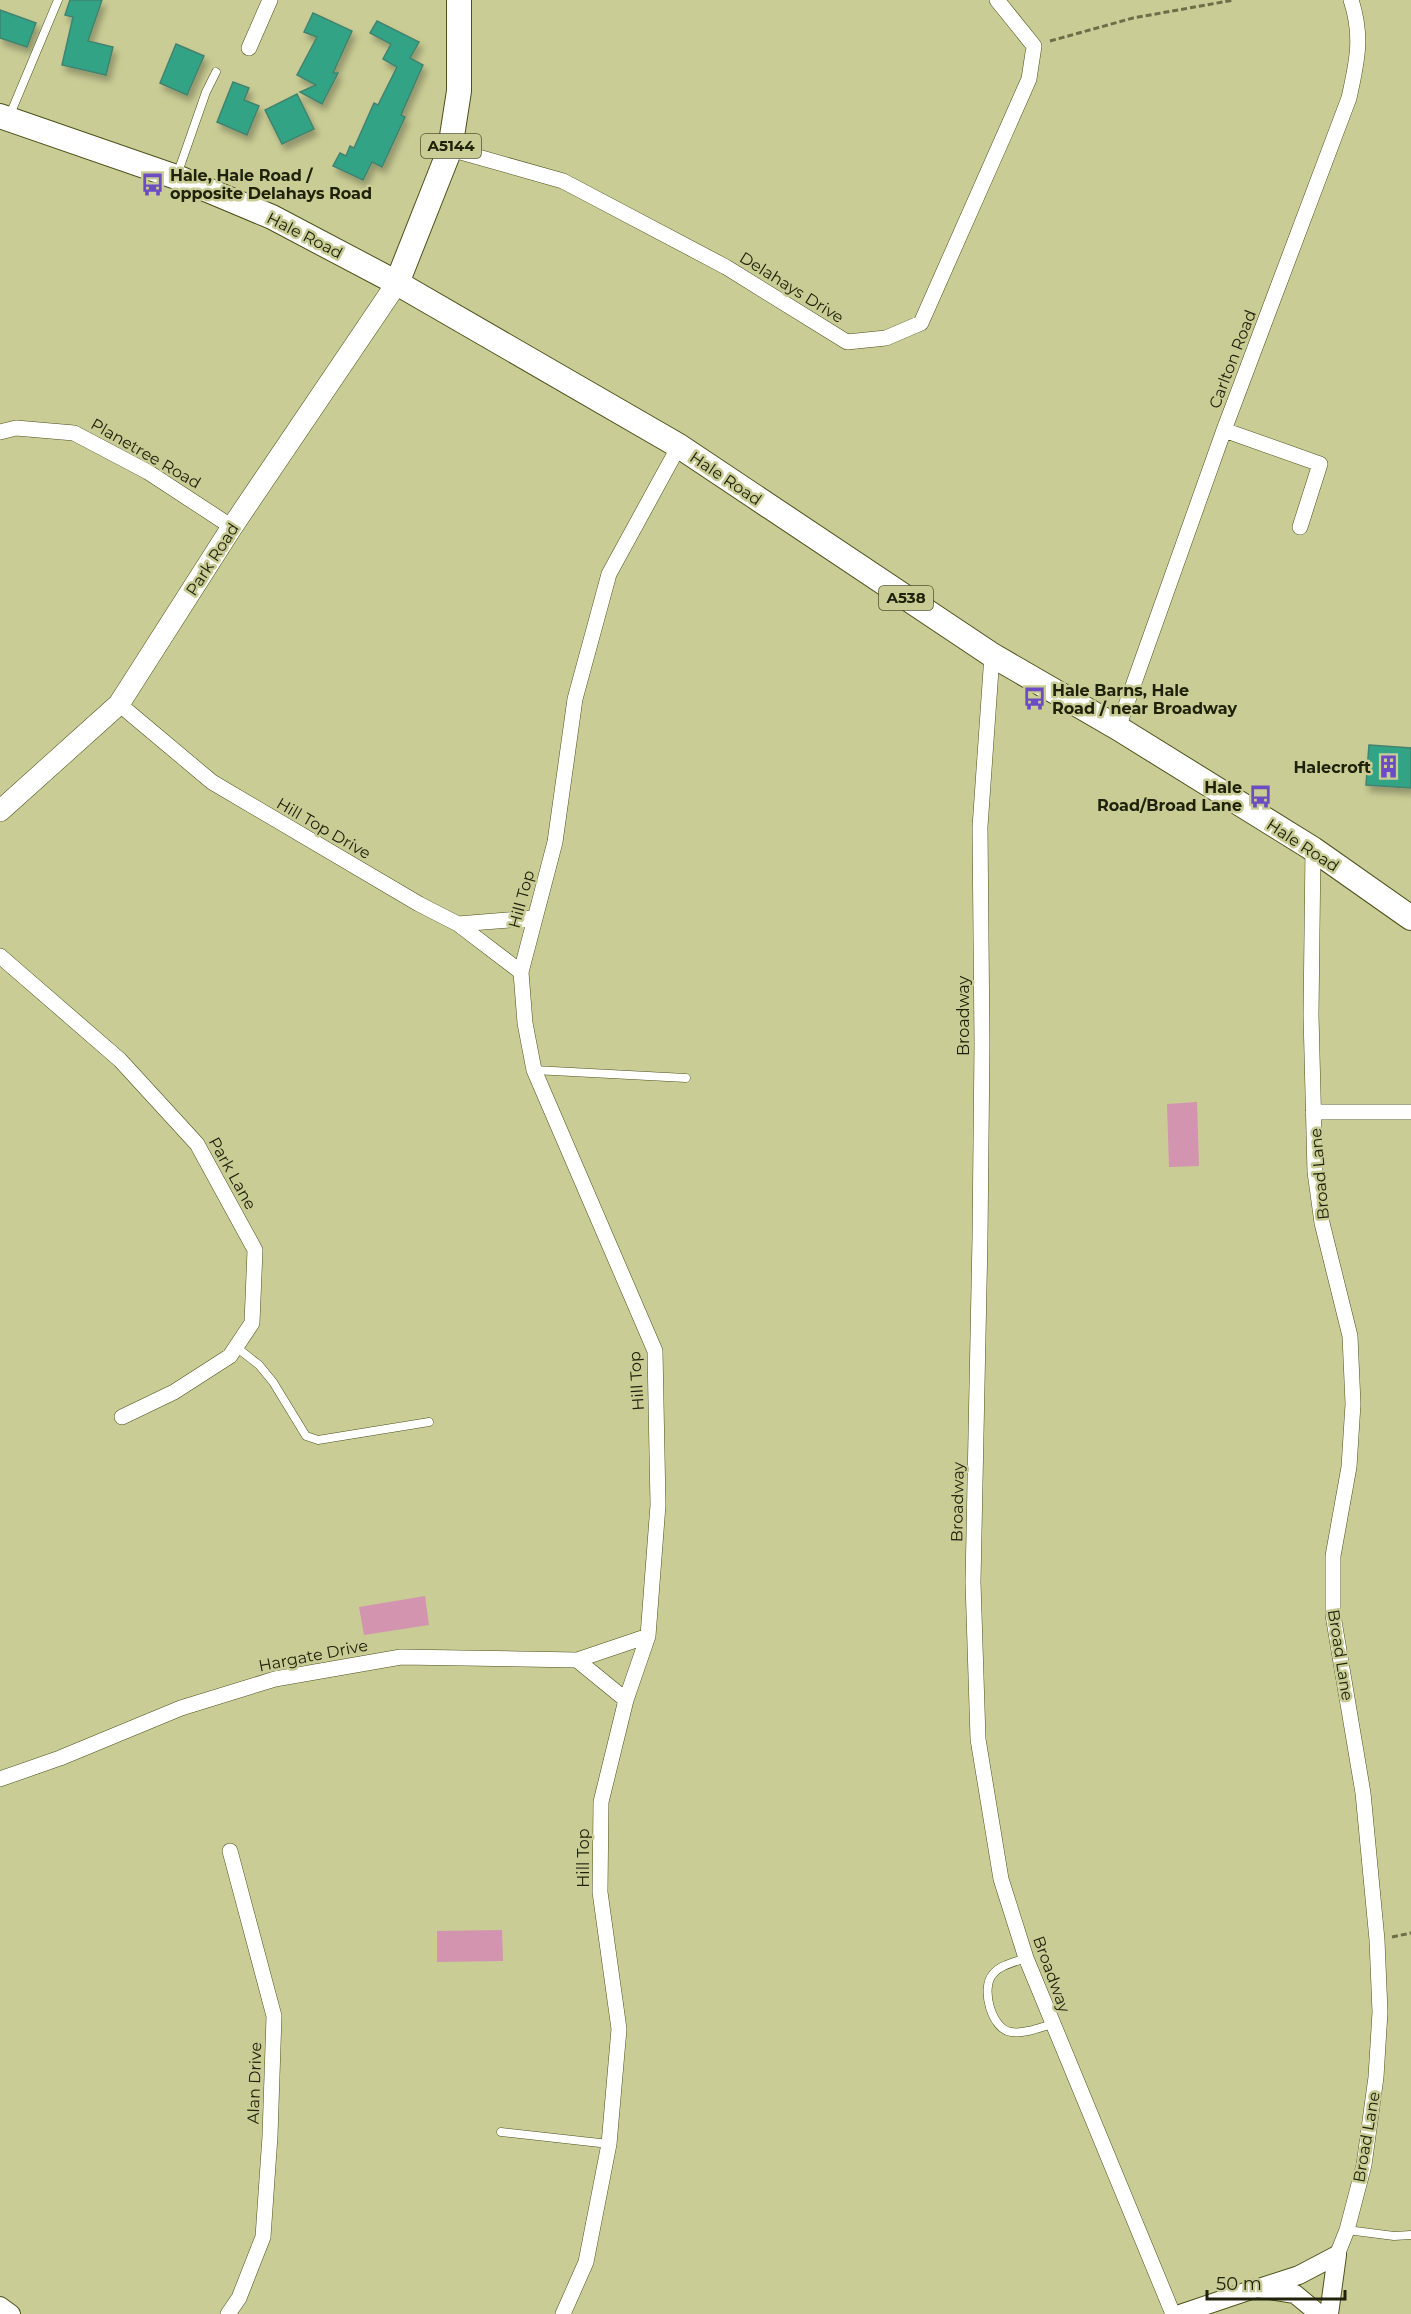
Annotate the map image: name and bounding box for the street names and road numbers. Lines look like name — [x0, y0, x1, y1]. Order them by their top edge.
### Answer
road number: A5144 — [421, 134, 481, 158]
street label: Hale Road — [264, 208, 346, 263]
street label: Delahays Drive — [736, 248, 847, 327]
street label: Carlton Road — [1205, 307, 1260, 411]
street label: Planetree Road — [87, 414, 204, 493]
street label: Hale Road — [686, 447, 765, 509]
street label: Park Road — [182, 519, 243, 599]
road number: A538 — [879, 586, 933, 610]
street label: Hill Top Drive — [273, 794, 374, 863]
street label: Hale Road — [1263, 815, 1342, 876]
street label: Hill Top — [505, 868, 538, 930]
street label: Broadway — [954, 976, 973, 1056]
street label: Broad Lane — [1306, 1127, 1333, 1221]
street label: Park Lane — [205, 1134, 260, 1213]
street label: Hill Top — [625, 1351, 648, 1411]
street label: Broadway — [947, 1461, 968, 1542]
street label: Broad Lane — [1324, 1608, 1357, 1702]
street label: Hargate Drive — [257, 1636, 369, 1675]
street label: Hill Top — [574, 1828, 593, 1888]
street label: Broadway — [1029, 1933, 1074, 2015]
street label: Alan Drive — [244, 2042, 265, 2124]
street label: Broad Lane — [1349, 2090, 1384, 2184]

